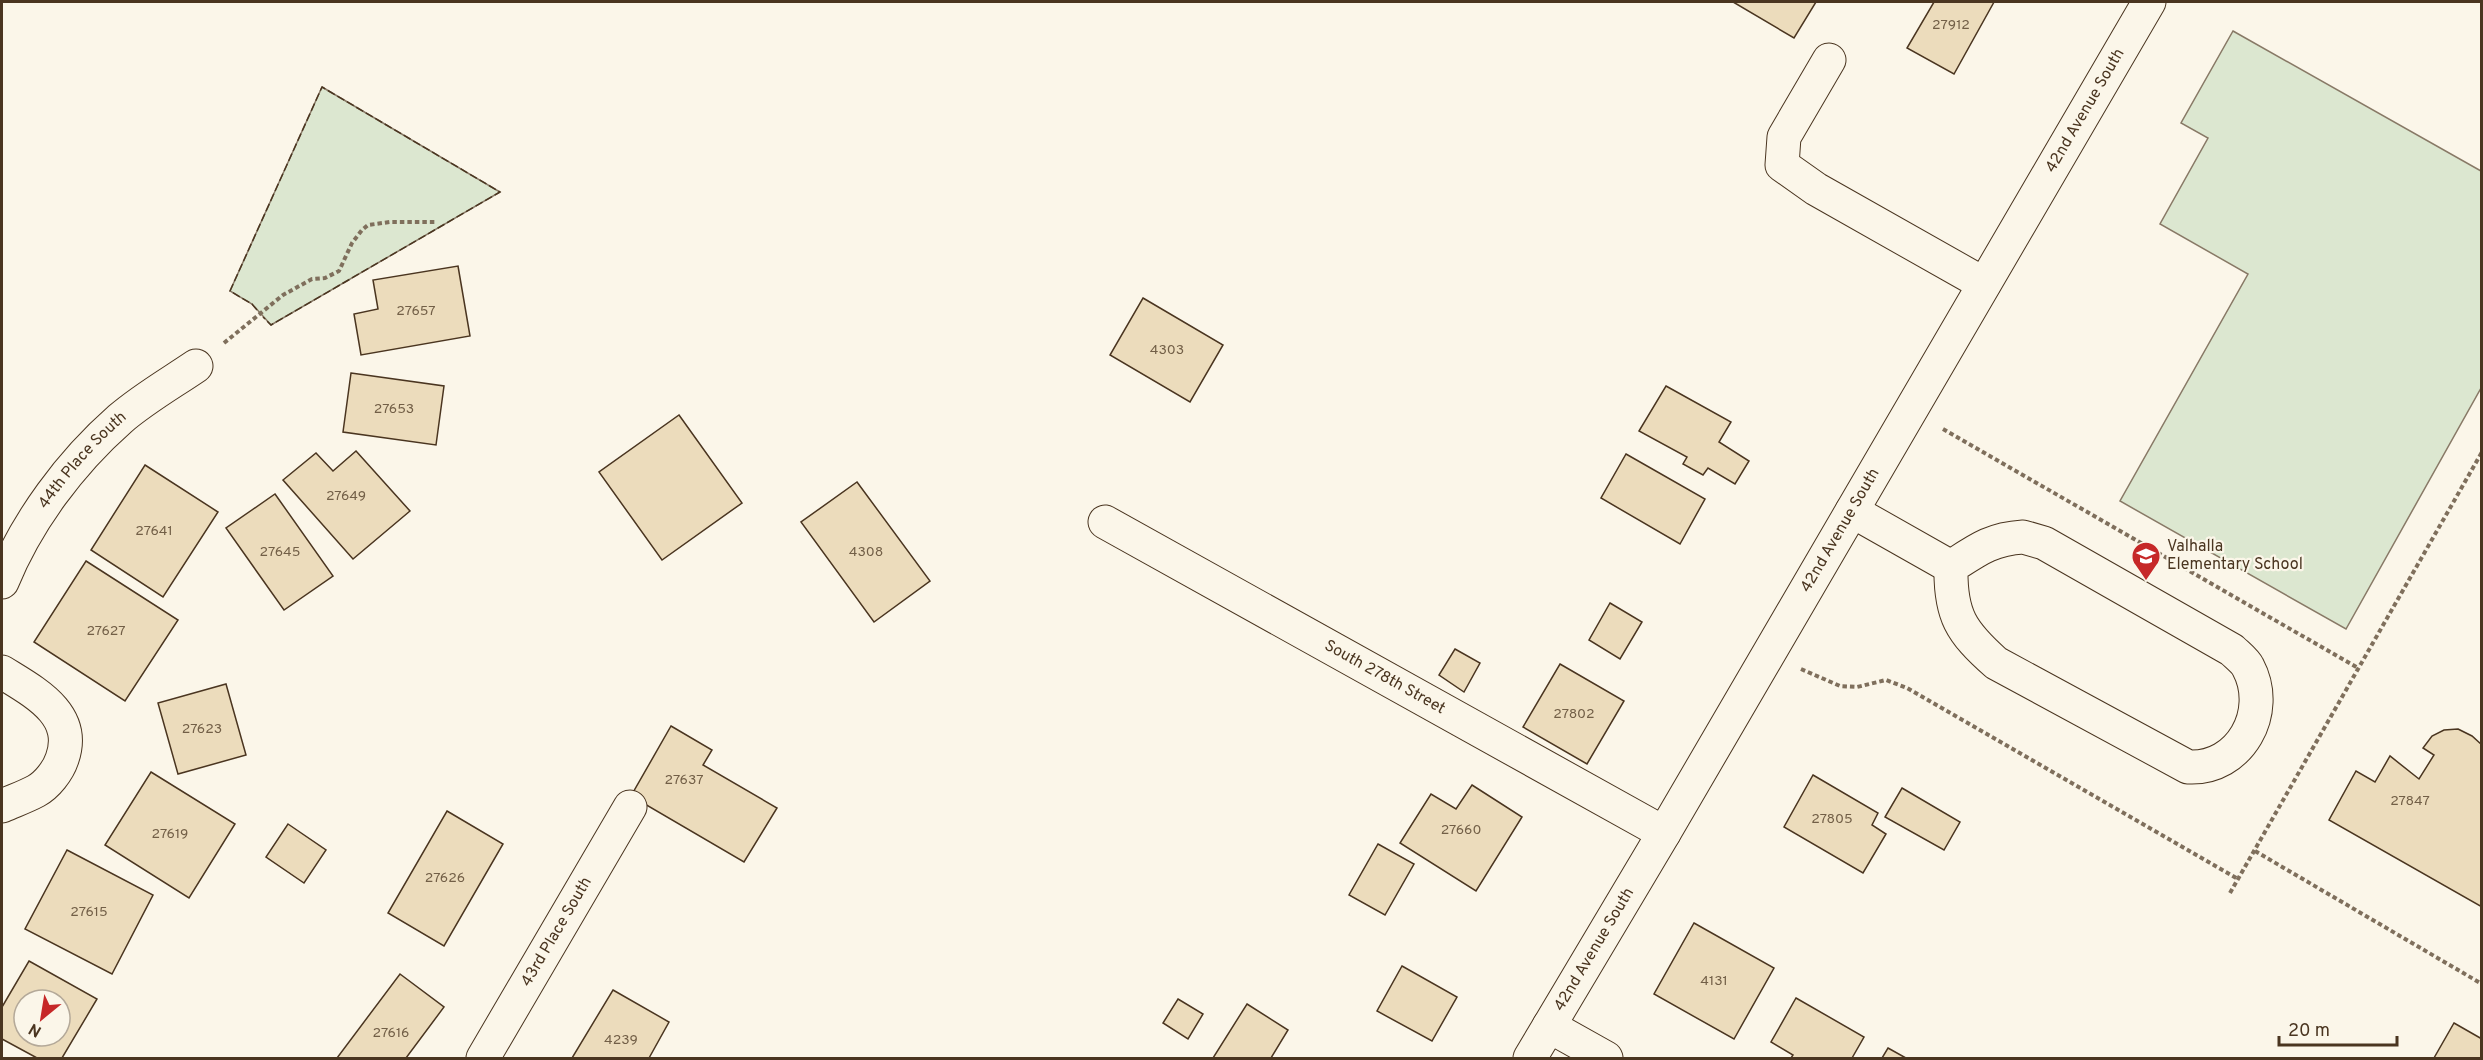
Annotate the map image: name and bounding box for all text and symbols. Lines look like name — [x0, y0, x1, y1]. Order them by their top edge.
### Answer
house number: 27912 — [1932, 17, 1970, 34]
street label: 42nd Avenue South — [2041, 45, 2129, 177]
house number: 27657 — [396, 303, 436, 320]
house number: 4303 — [1150, 342, 1184, 359]
house number: 27653 — [374, 401, 414, 418]
street label: 44th Place South — [34, 407, 131, 513]
street label: 42nd Avenue South — [1796, 465, 1885, 596]
house number: 27649 — [326, 488, 366, 505]
house number: 27641 — [135, 523, 173, 540]
place label: Valhalla Elementary School — [2167, 537, 2303, 575]
school or university icon: Valhalla Elementary School — [2130, 540, 2162, 582]
house number: 27645 — [260, 544, 300, 561]
house number: 4308 — [849, 544, 883, 561]
house number: 27627 — [86, 623, 126, 640]
street label: South 278th Street — [1321, 636, 1449, 719]
house number: 27802 — [1553, 706, 1595, 723]
house number: 27623 — [182, 721, 222, 738]
house number: 27637 — [665, 772, 704, 789]
house number: 27847 — [2390, 793, 2430, 810]
house number: 27805 — [1811, 811, 1853, 828]
house number: 27660 — [1441, 822, 1481, 839]
house number: 27619 — [152, 826, 188, 843]
house number: 27626 — [425, 870, 465, 887]
street label: 43rd Place South — [517, 874, 597, 990]
street label: 42nd Avenue South — [1550, 884, 1639, 1015]
house number: 27615 — [70, 904, 108, 921]
house number: 4131 — [1700, 973, 1728, 990]
north arrow — [12, 988, 72, 1048]
scale bar — [2279, 1009, 2398, 1047]
text: N — [26, 1018, 45, 1041]
text: 20 m — [2288, 1020, 2330, 1043]
house number: 27616 — [373, 1025, 409, 1042]
house number: 4239 — [604, 1032, 638, 1049]

